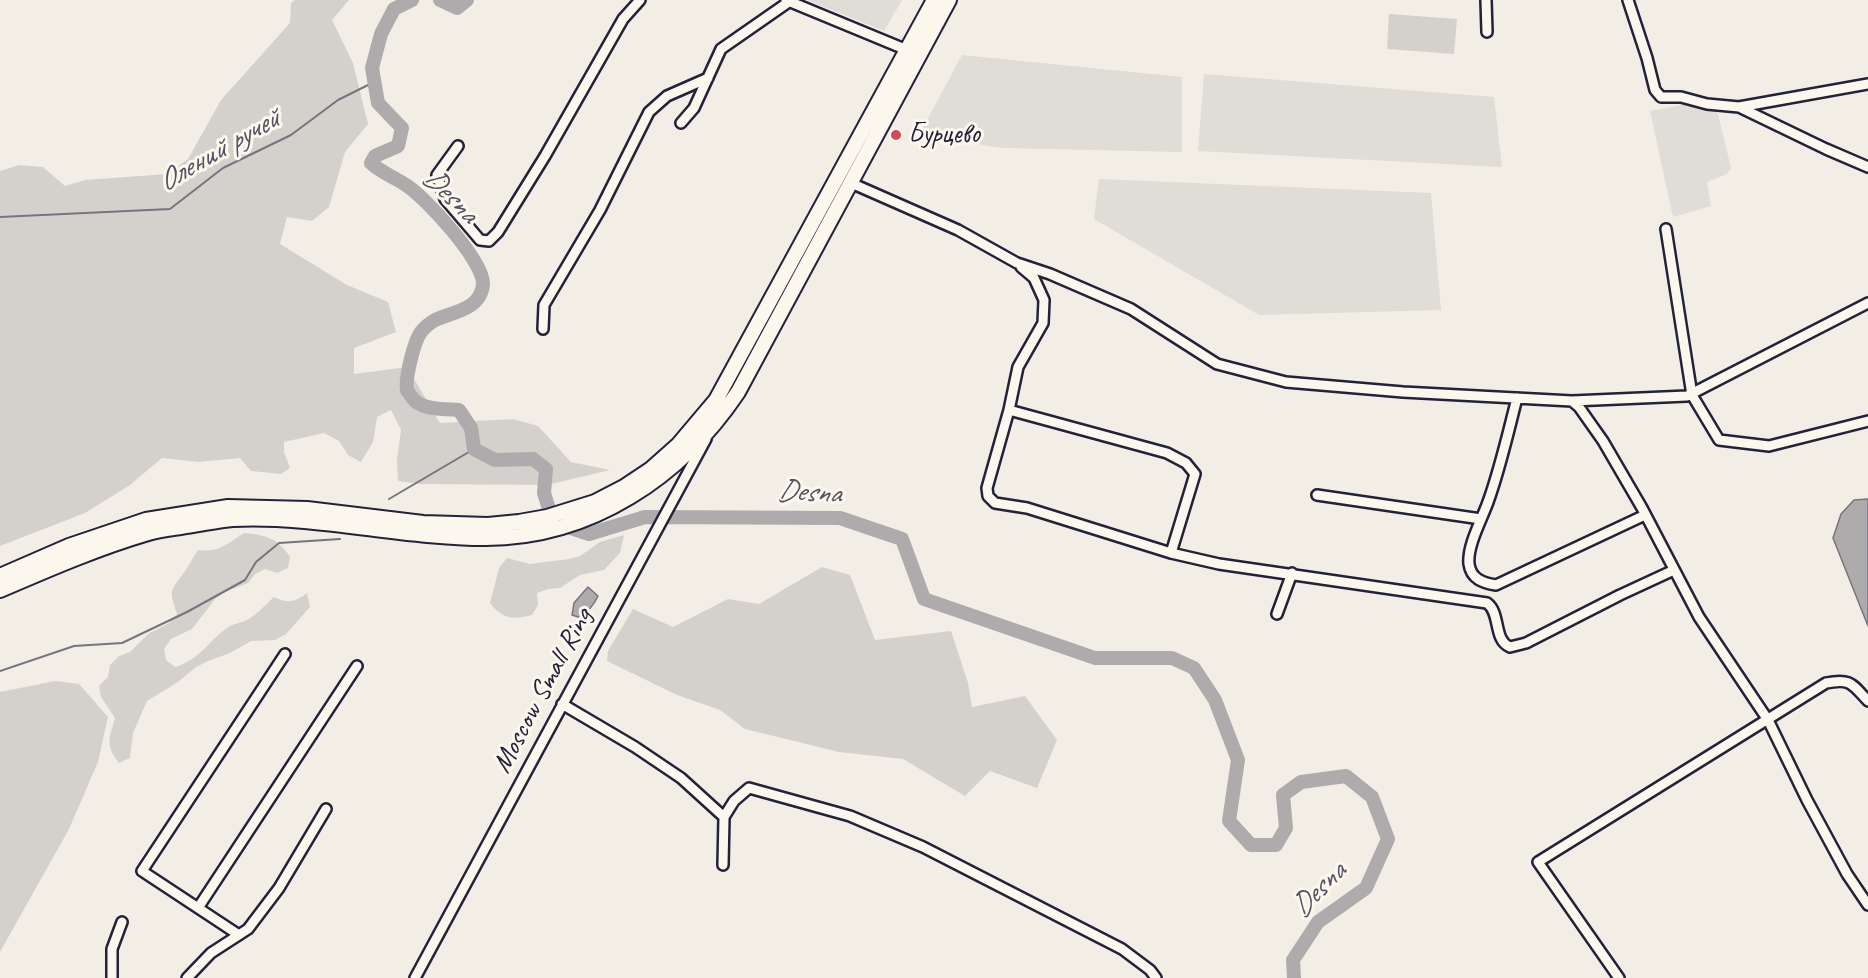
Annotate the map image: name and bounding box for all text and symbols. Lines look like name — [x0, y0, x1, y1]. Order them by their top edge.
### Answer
water label: Олений ручей — [152, 102, 286, 200]
place label: Бурцево — [908, 118, 980, 152]
marker: Бурцево — [889, 128, 903, 142]
water label: Desna — [415, 161, 485, 231]
water label: Desna — [777, 473, 841, 513]
street label: Moscow Small Ring — [486, 603, 600, 779]
water label: Desna — [1284, 855, 1354, 925]

